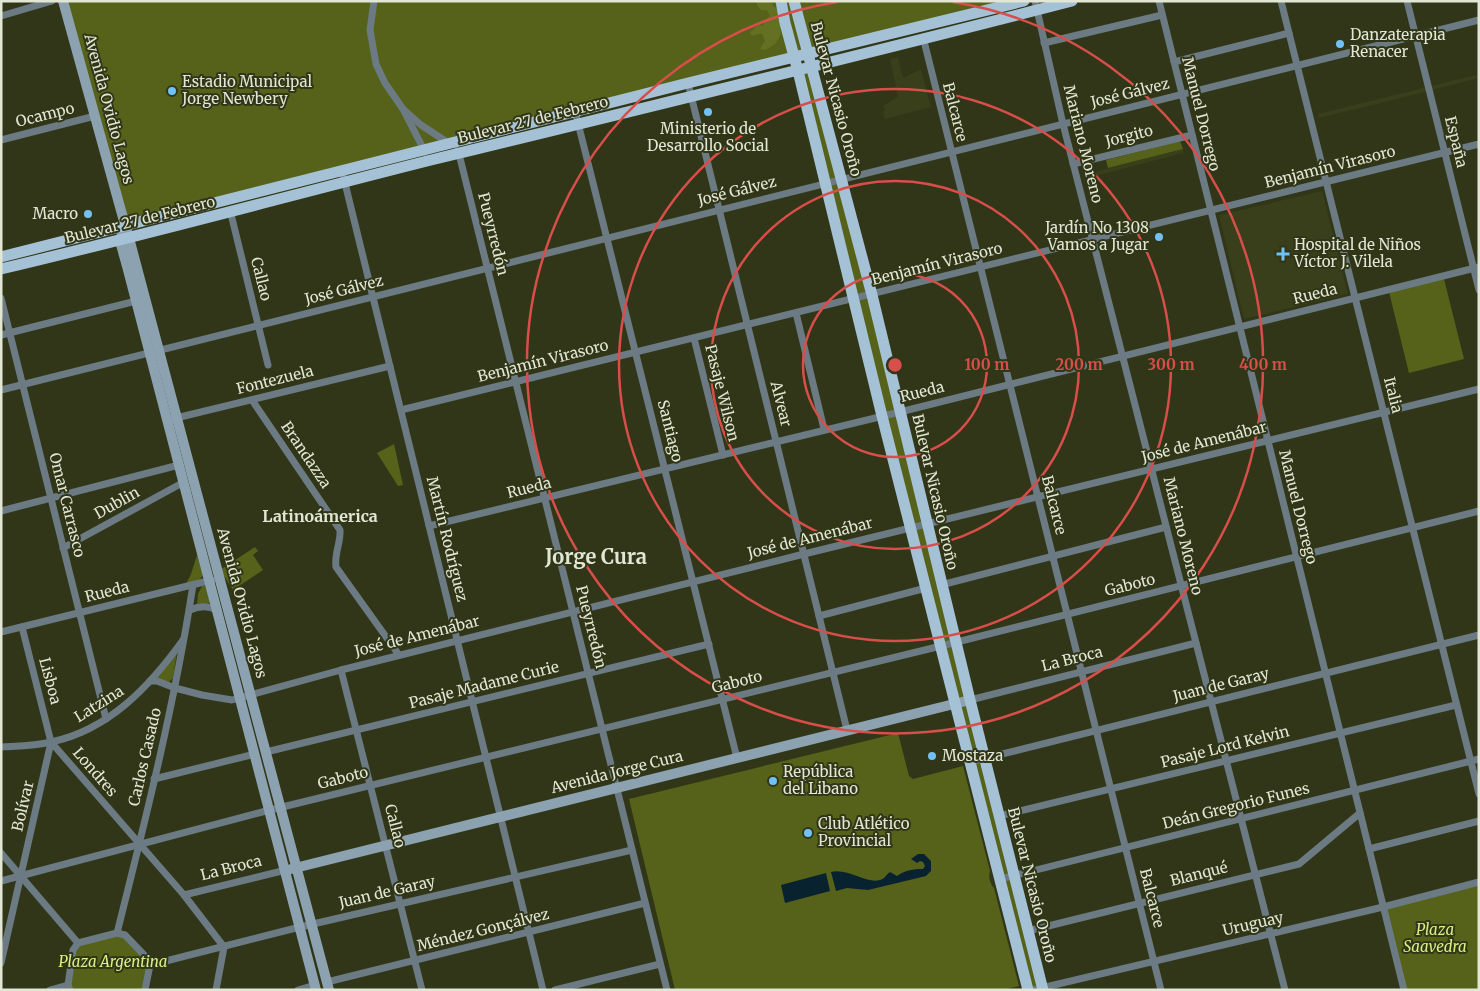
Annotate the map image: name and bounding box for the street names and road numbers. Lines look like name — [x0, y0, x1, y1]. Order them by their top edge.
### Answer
street label: Bulevar Nicasio Oroño — [807, 19, 866, 179]
street label: Avenida Ovidio Lagos — [80, 31, 139, 186]
street label: Manuel Dorrego — [1178, 55, 1225, 173]
street label: José Gálvez — [1088, 74, 1171, 112]
street label: Balcarce — [939, 80, 972, 144]
street label: Mariano Moreno — [1060, 83, 1107, 205]
street label: Bulevar 27 de Febrero — [456, 92, 610, 147]
street label: Ocampo — [14, 98, 76, 131]
street label: España — [1441, 114, 1472, 170]
street label: Jorgito — [1102, 120, 1155, 151]
street label: Benjamín Virasoro — [1262, 141, 1398, 192]
street label: José Gálvez — [695, 172, 778, 210]
street label: Pueyrredón — [474, 190, 513, 277]
street label: Bulevar 27 de Febrero — [63, 192, 217, 247]
street label: Benjamín Virasoro — [869, 238, 1005, 289]
street label: Callao — [247, 255, 276, 303]
street label: José Gálvez — [302, 271, 385, 309]
street label: Rueda — [1291, 279, 1339, 308]
street label: Benjamín Virasoro — [475, 335, 611, 386]
street label: Pasaje Wilson — [701, 342, 744, 443]
street label: Fontezuela — [234, 361, 315, 398]
street label: Italia — [1380, 375, 1407, 415]
street label: Rueda — [898, 377, 946, 406]
street label: Alvear — [766, 378, 796, 429]
street label: Santiago — [654, 398, 687, 464]
street label: Bulevar Nicasio Oroño — [908, 412, 963, 572]
street label: José de Amenábar — [1138, 417, 1269, 467]
street label: Brandazza — [277, 418, 336, 492]
street label: Manuel Dorrego — [1275, 448, 1322, 566]
street label: Omar Carrasco — [45, 451, 90, 559]
street label: Rueda — [505, 473, 553, 502]
street label: Balcarce — [1038, 473, 1071, 537]
street label: Martín Rodríguez — [423, 474, 472, 603]
street label: Mariano Moreno — [1160, 475, 1207, 597]
street label: Dublin — [91, 482, 143, 523]
street label: José de Amenábar — [744, 513, 875, 563]
street label: Avenida Ovidio Lagos — [213, 525, 272, 680]
street label: Gaboto — [1103, 569, 1157, 600]
street label: Rueda — [83, 577, 131, 606]
street label: Pueyrredón — [572, 583, 611, 670]
street label: José de Amenábar — [351, 611, 482, 661]
street label: La Broca — [1039, 642, 1104, 675]
street label: Lisboa — [35, 655, 66, 706]
street label: Pasaje Madame Curie — [407, 657, 561, 712]
street label: Juan de Garay — [1170, 663, 1271, 706]
street label: Gaboto — [710, 666, 764, 697]
street label: Latzina — [71, 681, 127, 726]
street label: Carlos Casado — [124, 706, 165, 808]
street label: Pasaje Lord Kelvin — [1159, 721, 1291, 772]
street label: Londres — [69, 743, 122, 800]
street label: Avenida Jorge Cura — [548, 746, 685, 797]
street label: Gaboto — [316, 762, 370, 793]
street label: Bolívar — [7, 778, 38, 833]
street label: Deán Gregorio Funes — [1160, 778, 1311, 833]
street label: Callao — [381, 802, 410, 850]
street label: Bulevar Nicasio Oroño — [1004, 805, 1061, 965]
street label: La Broca — [198, 851, 263, 884]
street label: Blanqué — [1168, 857, 1230, 890]
street label: Balcarce — [1136, 866, 1169, 930]
street label: Juan de Garay — [336, 871, 437, 912]
street label: Méndez Gonçálvez — [415, 904, 551, 955]
street label: Uruguay — [1221, 907, 1285, 940]

